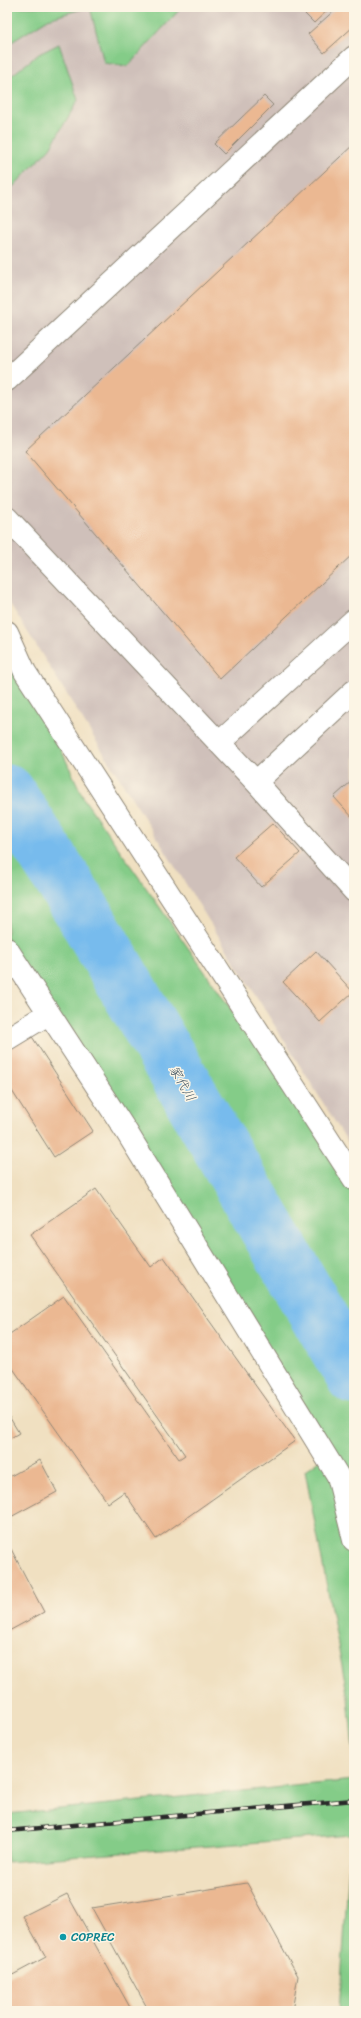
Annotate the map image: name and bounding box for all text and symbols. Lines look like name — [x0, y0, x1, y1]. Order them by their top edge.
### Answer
water label: 家代川 — [163, 1061, 202, 1106]
place label: COPREC — [71, 1926, 115, 1948]
marker: COPREC — [58, 1932, 68, 1942]

